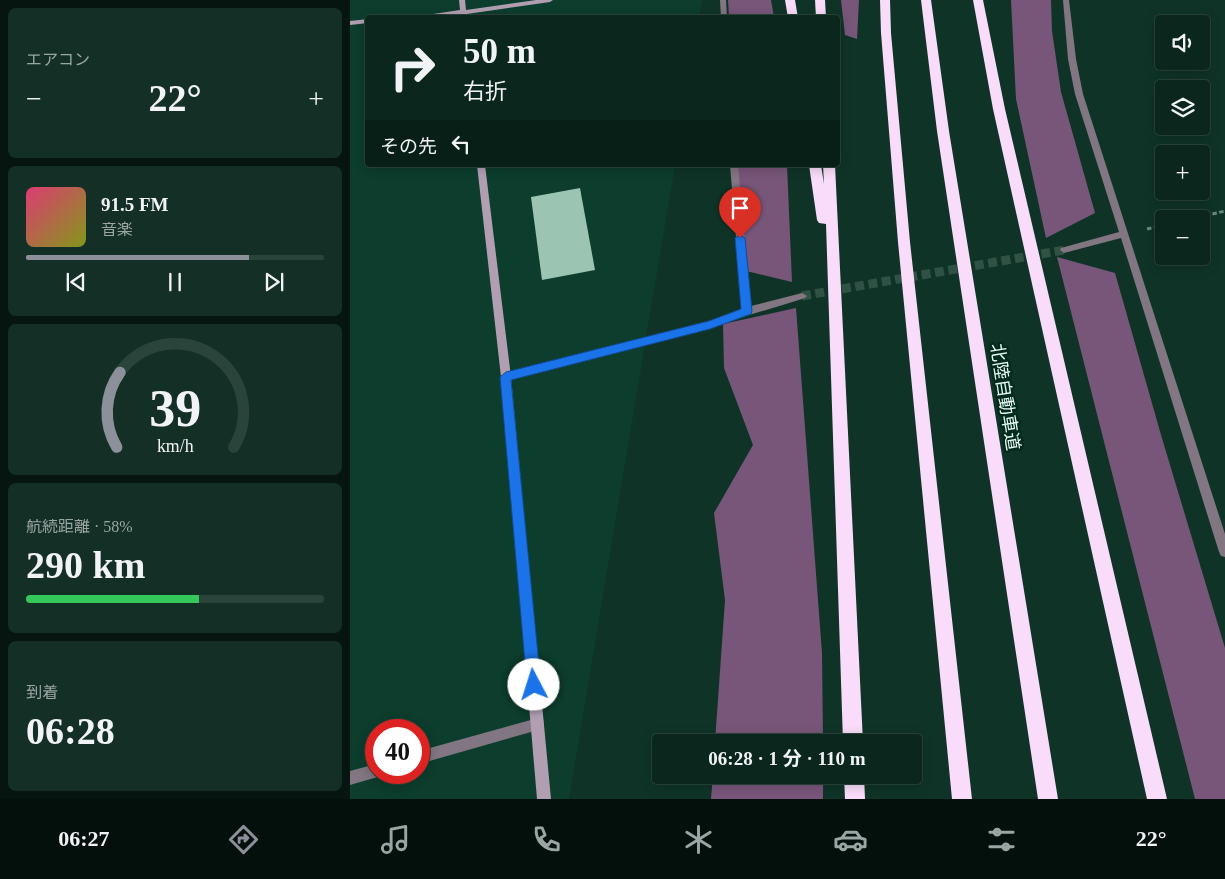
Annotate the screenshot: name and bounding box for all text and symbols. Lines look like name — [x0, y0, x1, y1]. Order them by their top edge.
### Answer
map controls — [1155, 15, 1210, 265]
button: sound — [1155, 15, 1210, 70]
text: 50 m — [463, 32, 536, 71]
icon: right — [380, 35, 445, 100]
text: エアコン — [26, 51, 90, 68]
text: 22° — [148, 77, 202, 119]
text: 右折 — [463, 79, 507, 104]
button: layers — [1155, 80, 1210, 135]
text: − — [26, 83, 42, 114]
text: + — [308, 83, 324, 114]
icon: left — [447, 130, 475, 158]
text: その先 — [380, 136, 437, 157]
button: + — [1155, 145, 1210, 200]
pin — [719, 187, 761, 238]
text: 91.5 FM — [101, 194, 169, 215]
icon: arrive — [726, 194, 754, 222]
button: − — [1155, 210, 1210, 265]
text: 音楽 — [101, 221, 133, 238]
icon: previous — [62, 268, 90, 296]
icon: pause — [161, 268, 189, 296]
icon: next — [260, 268, 288, 296]
street label: 北陸自動車道 — [987, 342, 1023, 452]
text: 39 — [149, 380, 201, 437]
text: km/h — [157, 436, 193, 456]
text: 航続距離 · 58% — [26, 518, 133, 535]
text: 290 km — [26, 544, 145, 586]
position arrow — [507, 658, 559, 710]
text: 到着 — [26, 684, 58, 701]
text: 06:28 — [26, 710, 115, 752]
speed limit sign: 40 — [365, 719, 430, 784]
text: 06:28 · 1 分 · 110 m — [708, 748, 866, 769]
icon: directions — [226, 822, 261, 857]
icon: music — [378, 822, 413, 857]
icon: phone — [529, 822, 564, 857]
icon: climate — [681, 822, 716, 857]
icon: car — [833, 822, 868, 857]
icon: filters — [984, 822, 1019, 857]
text: 06:27 — [58, 826, 110, 851]
text: 22° — [1136, 826, 1167, 851]

